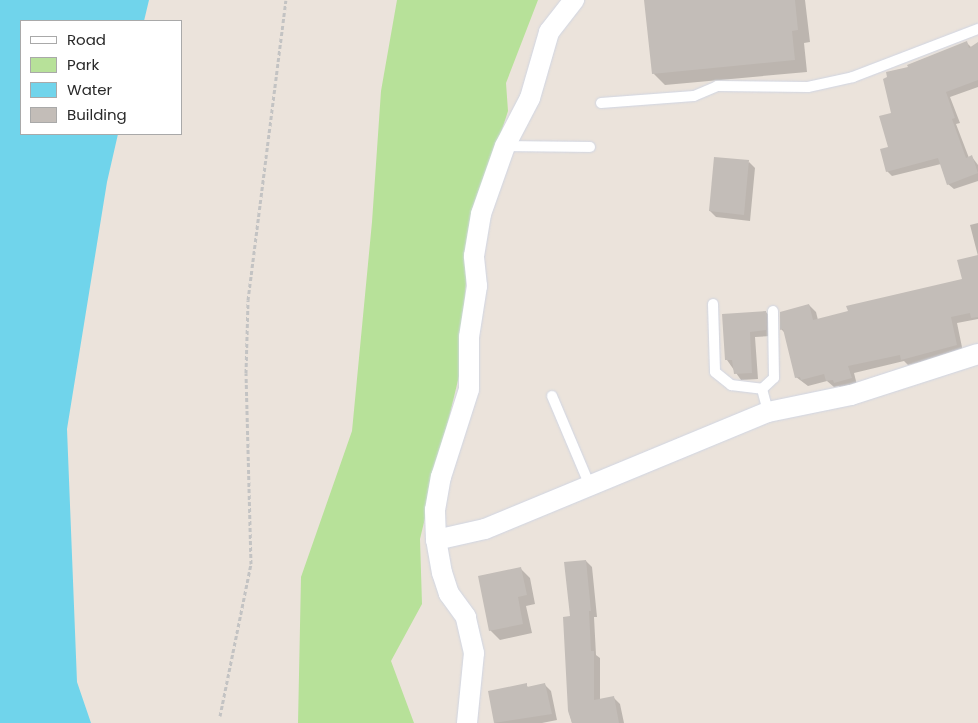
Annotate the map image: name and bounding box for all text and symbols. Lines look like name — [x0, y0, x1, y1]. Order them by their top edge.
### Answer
legend — [20, 20, 182, 135]
text: Road — [67, 29, 106, 50]
text: Park — [67, 54, 99, 75]
text: Water — [67, 79, 112, 100]
text: Building — [67, 104, 127, 125]

